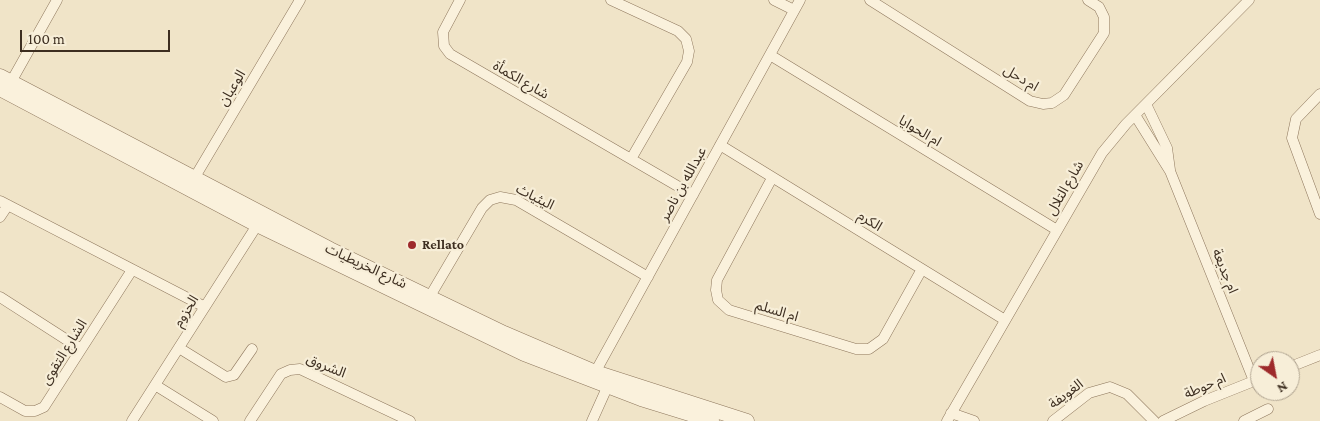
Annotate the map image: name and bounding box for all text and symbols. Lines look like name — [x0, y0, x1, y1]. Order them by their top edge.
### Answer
scale bar — [22, 20, 172, 52]
text: 100 m — [28, 31, 65, 47]
street label: شارع الكمأة — [490, 57, 552, 103]
street label: ام دحل — [1000, 61, 1042, 95]
street label: الوعبان — [215, 67, 249, 109]
street label: ام الحوايا — [896, 112, 944, 150]
street label: عبدالله بن ناصر — [656, 144, 710, 224]
street label: شارع التلال — [1043, 158, 1087, 218]
street label: اليثياث — [513, 180, 557, 214]
street label: الكرم — [855, 207, 885, 235]
place label: Rellato — [422, 237, 464, 253]
marker: Rellato — [406, 239, 418, 251]
street label: شارع الخريطيات — [322, 240, 410, 292]
street label: ام جديعة — [1208, 246, 1242, 296]
street label: الحزوم — [170, 292, 202, 330]
street label: ام السلم — [754, 297, 800, 325]
street label: الشارع التقوى — [37, 316, 91, 388]
street label: الشروق — [304, 350, 348, 382]
north arrow — [1250, 351, 1300, 401]
street label: ام حوطة — [1182, 370, 1228, 402]
street label: الغويفة — [1045, 376, 1087, 412]
text: N — [1274, 378, 1291, 397]

